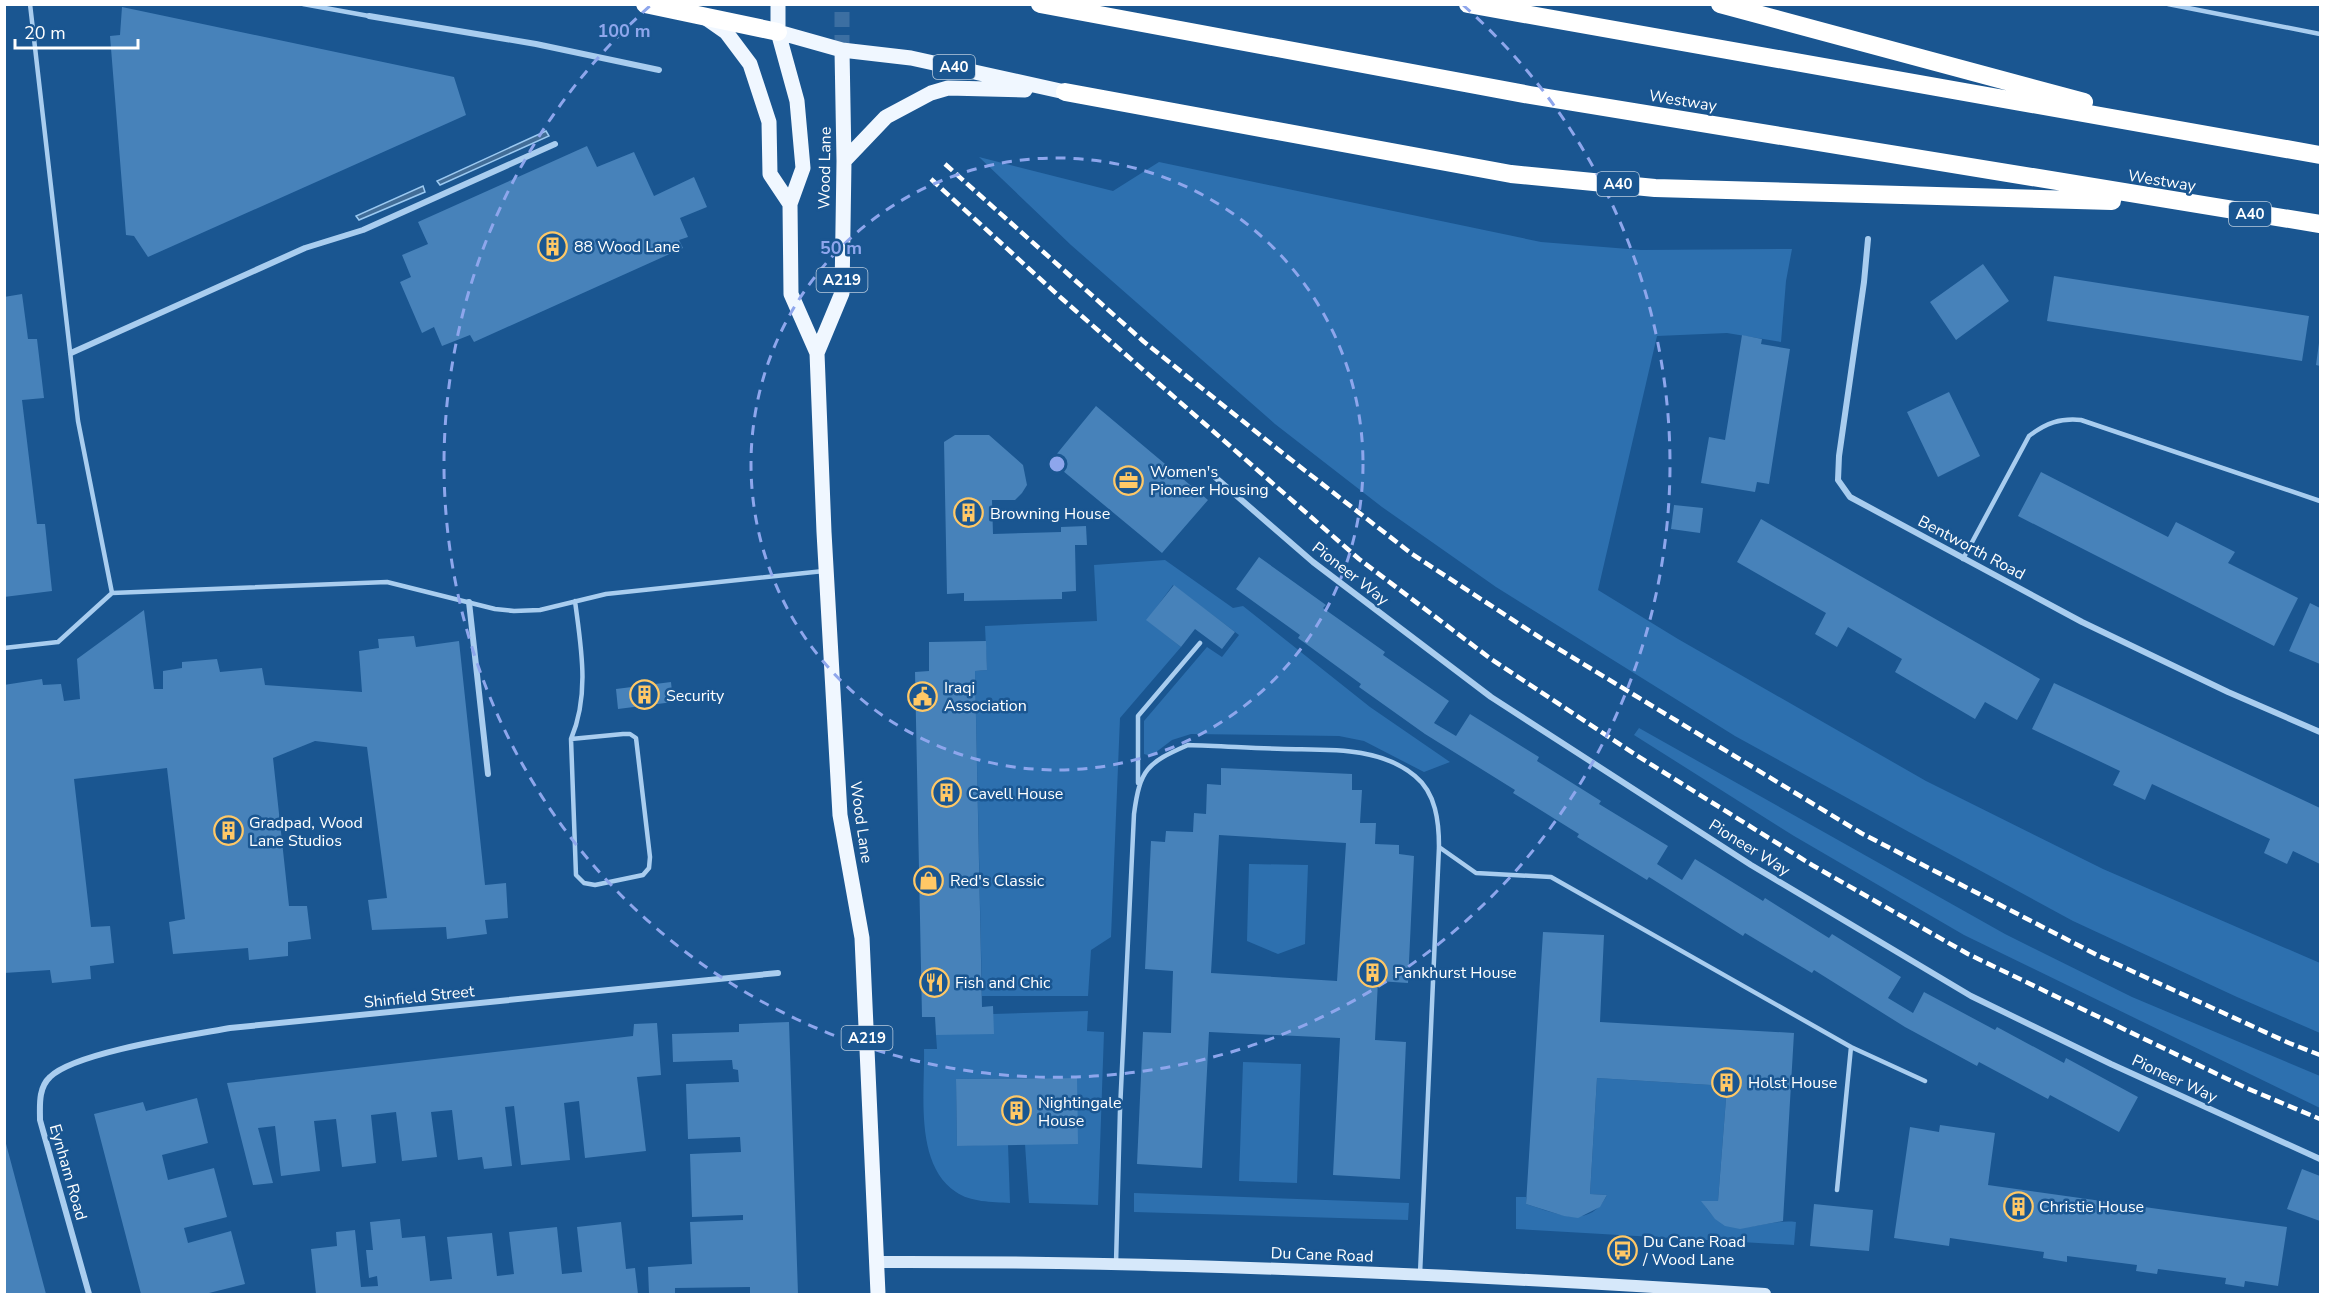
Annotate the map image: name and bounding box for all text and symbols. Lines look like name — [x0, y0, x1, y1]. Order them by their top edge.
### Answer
scale bar — [15, 12, 138, 50]
text: 100 m — [597, 19, 651, 43]
text: 20 m — [24, 21, 66, 45]
road number: A40 — [933, 55, 975, 79]
street label: Westway — [1647, 85, 1719, 117]
street label: Wood Lane — [813, 126, 837, 210]
street label: Westway — [2126, 165, 2198, 197]
road number: A40 — [1597, 172, 1639, 196]
road number: A40 — [2229, 202, 2271, 226]
building icon: 88 Wood Lane — [537, 230, 569, 262]
place label: 88 Wood Lane — [574, 236, 680, 258]
text: 50 m — [820, 236, 862, 260]
road number: A219 — [816, 268, 868, 292]
centre of rings — [1047, 454, 1067, 474]
place label: Women's Pioneer Housing — [1150, 461, 1269, 501]
office icon: Women's Pioneer Housing — [1113, 464, 1145, 496]
building icon: Browning House — [953, 497, 985, 529]
place label: Browning House — [990, 503, 1110, 525]
street label: Bentworth Road — [1914, 510, 2029, 585]
street label: Pioneer Way — [1307, 537, 1394, 611]
place label: Iraqi Association — [944, 677, 1027, 717]
building icon: Security — [629, 679, 661, 711]
public building icon: Iraqi Association — [907, 680, 939, 712]
place label: Security — [666, 685, 725, 707]
building icon: Cavell House — [931, 777, 963, 809]
street label: Wood Lane — [844, 780, 878, 865]
place label: Cavell House — [968, 783, 1063, 805]
place label: Gradpad, Wood Lane Studios — [249, 812, 363, 852]
street label: Pioneer Way — [1705, 814, 1795, 882]
building icon: Gradpad, Wood Lane Studios — [212, 815, 244, 847]
shop icon: Red's Classic — [913, 864, 945, 896]
place label: Red's Classic — [950, 870, 1045, 892]
building icon: Pankhurst House — [1357, 956, 1389, 988]
place label: Pankhurst House — [1394, 962, 1517, 984]
restaurant icon: Fish and Chic — [918, 966, 950, 998]
place label: Fish and Chic — [955, 972, 1051, 994]
street label: Shinfield Street — [363, 980, 476, 1014]
road number: A219 — [842, 1026, 892, 1050]
street label: Pioneer Way — [2128, 1049, 2222, 1109]
building icon: Holst House — [1711, 1066, 1743, 1098]
place label: Holst House — [1748, 1072, 1837, 1094]
place label: Nightingale House — [1038, 1092, 1121, 1132]
building icon: Nightingale House — [1001, 1095, 1033, 1127]
street label: Eynham Road — [44, 1122, 92, 1223]
building icon: Christie House — [2002, 1190, 2034, 1222]
place label: Christie House — [2039, 1196, 2144, 1218]
place label: Du Cane Road / Wood Lane — [1642, 1231, 1746, 1271]
bus stop icon: Du Cane Road / Wood Lane — [1606, 1234, 1638, 1266]
street label: Du Cane Road — [1270, 1242, 1374, 1268]

